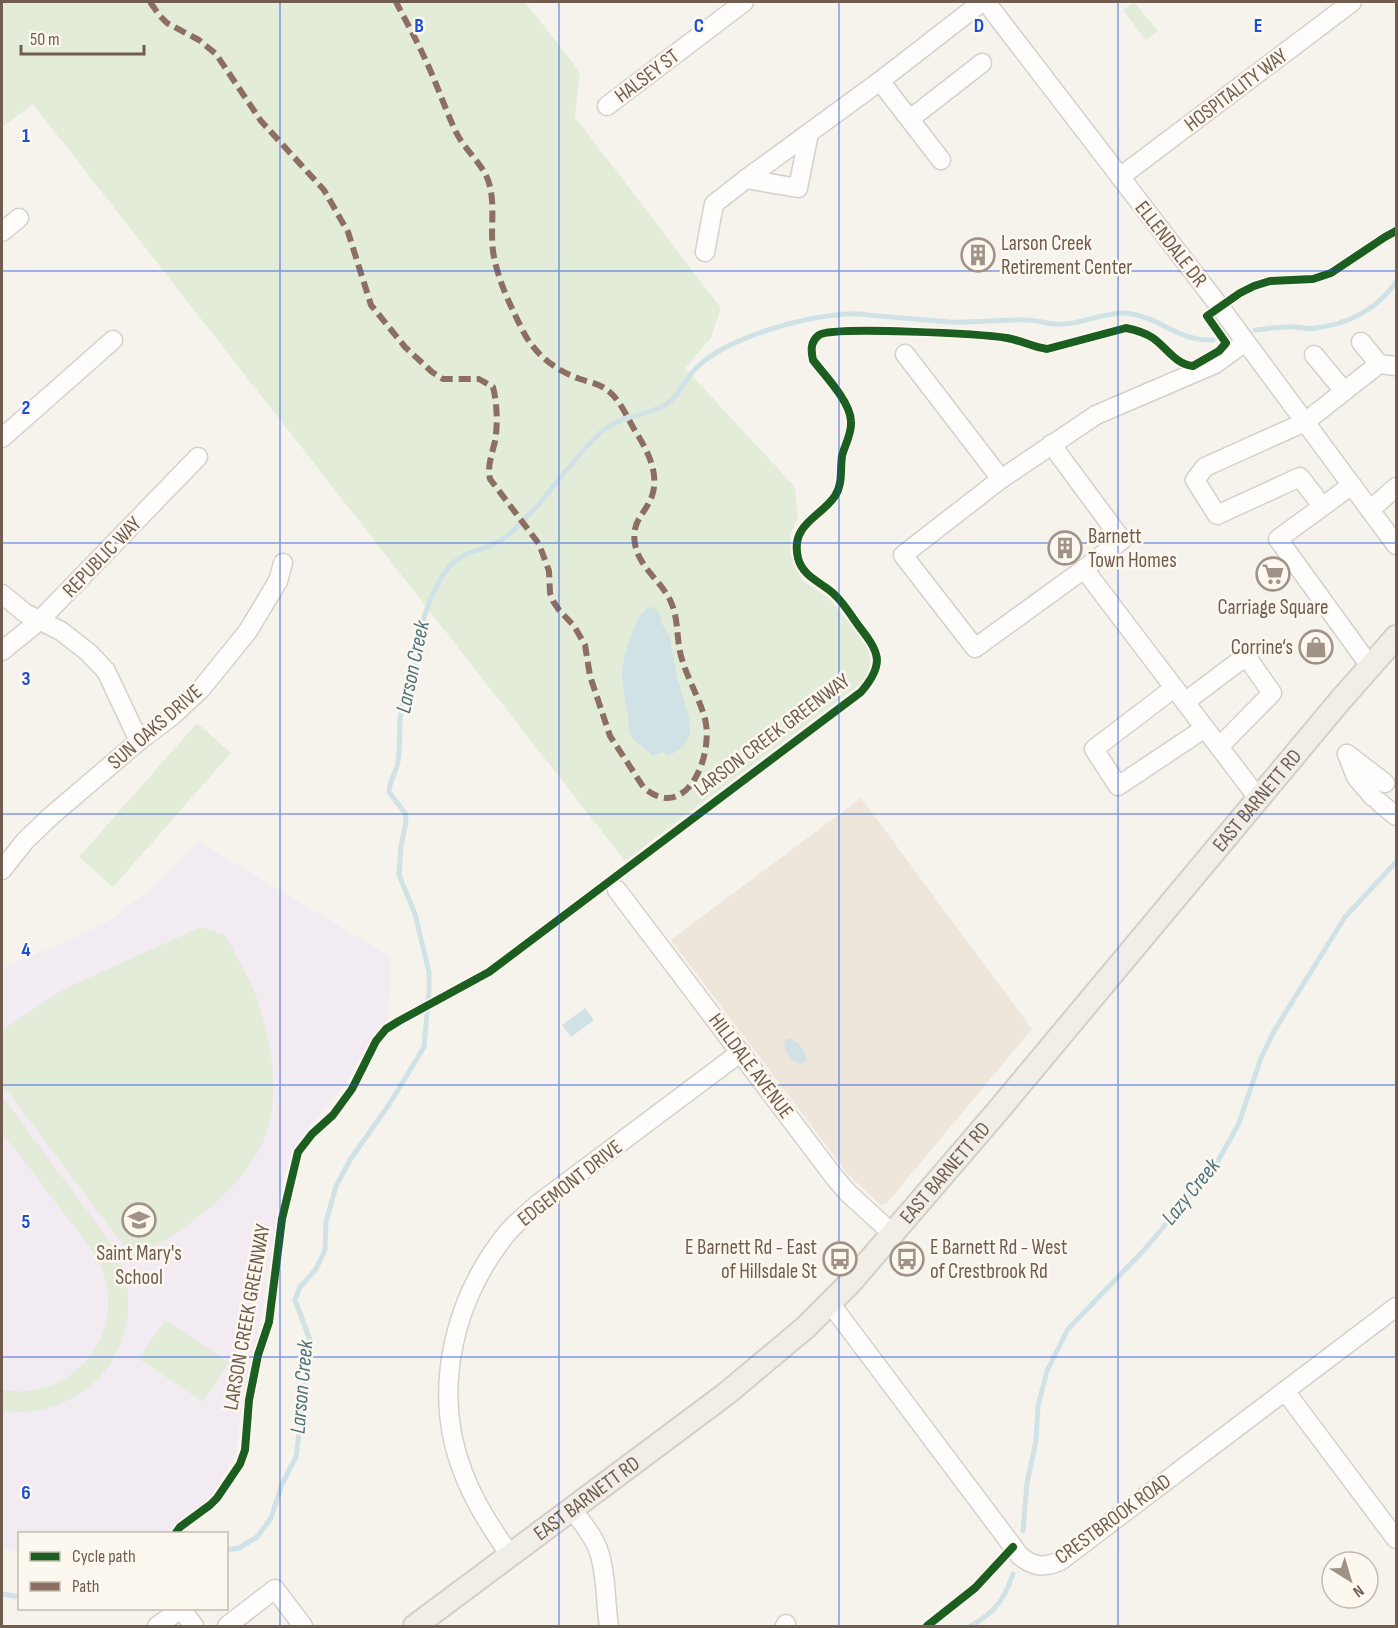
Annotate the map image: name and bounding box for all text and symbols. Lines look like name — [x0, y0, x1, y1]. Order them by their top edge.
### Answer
text: B — [414, 14, 424, 38]
text: C — [694, 14, 704, 38]
text: D — [974, 14, 984, 38]
text: E — [1254, 14, 1262, 38]
scale bar — [21, 18, 144, 56]
text: 50 m — [30, 29, 60, 50]
street label: HALSEY ST — [610, 43, 685, 108]
street label: HOSPITALITY WAY — [1180, 43, 1293, 137]
text: 1 — [22, 124, 30, 148]
street label: ELLENDALE DR — [1130, 196, 1213, 292]
place label: Larson Creek Retirement Center — [1001, 231, 1132, 280]
building icon: Larson Creek Retirement Center — [960, 237, 996, 273]
text: 2 — [22, 396, 30, 420]
street label: REPUBLIC WAY — [57, 511, 147, 603]
place label: Barnett Town Homes — [1088, 524, 1177, 573]
building icon: Barnett Town Homes — [1047, 530, 1083, 566]
supermarket icon: Carriage Square — [1255, 556, 1291, 592]
place label: Carriage Square — [1218, 595, 1328, 620]
water label: Larson Creek — [390, 618, 436, 716]
shop icon: Corrine‘s — [1298, 629, 1334, 665]
place label: Corrine‘s — [1231, 635, 1293, 660]
text: 3 — [22, 667, 31, 691]
street label: LARSON CREEK GREENWAY — [689, 668, 855, 802]
street label: SUN OAKS DRIVE — [103, 679, 207, 775]
street label: EAST BARNETT RD — [1207, 744, 1307, 857]
text: 4 — [21, 938, 31, 962]
street label: HILLDALE AVENUE — [703, 1008, 799, 1124]
street label: EAST BARNETT RD — [894, 1117, 995, 1229]
street label: EDGEMONT DRIVE — [513, 1134, 627, 1232]
water label: Lazy Creek — [1156, 1153, 1226, 1231]
school or university icon: Saint Mary's School — [121, 1202, 157, 1238]
text: 5 — [22, 1210, 31, 1234]
street label: LARSON CREEK GREENWAY — [218, 1222, 276, 1412]
place label: E Barnett Rd - East of Hillsdale St — [685, 1235, 817, 1284]
place label: E Barnett Rd - West of Crestbrook Rd — [930, 1235, 1067, 1284]
place label: Saint Mary's School — [96, 1241, 182, 1290]
bus stop icon: E Barnett Rd - East of Hillsdale St — [822, 1241, 858, 1277]
bus stop icon: E Barnett Rd - West of Crestbrook Rd — [889, 1241, 925, 1277]
water label: Larson Creek — [284, 1338, 320, 1435]
street label: EAST BARNETT RD — [529, 1450, 645, 1546]
street label: CRESTBROOK ROAD — [1050, 1468, 1176, 1570]
text: 6 — [21, 1481, 31, 1505]
legend — [18, 1532, 228, 1610]
text: Cycle path — [72, 1546, 136, 1567]
north arrow — [1320, 1550, 1380, 1610]
text: Path — [72, 1576, 100, 1597]
text: N — [1349, 1581, 1367, 1601]

